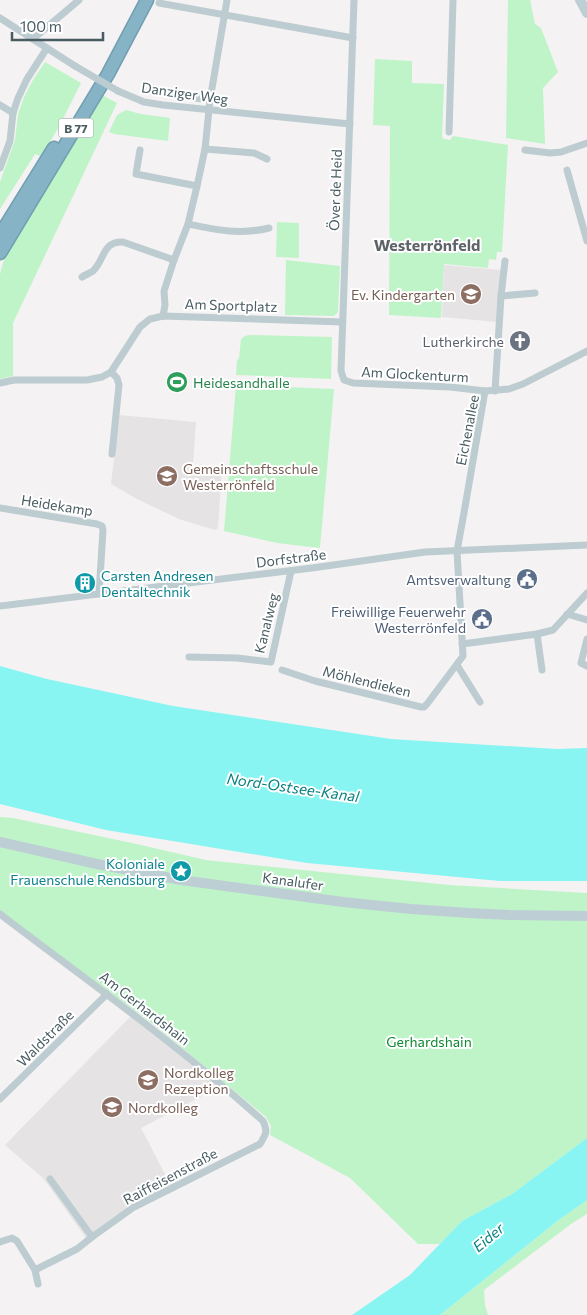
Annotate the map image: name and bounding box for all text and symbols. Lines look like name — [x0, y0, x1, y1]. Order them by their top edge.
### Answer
scale bar — [12, 10, 104, 42]
text: 100 m — [20, 17, 62, 35]
street label: Danziger Weg — [140, 78, 230, 108]
road number: B 77 — [58, 119, 94, 138]
street label: Över de Heid — [325, 149, 345, 231]
district label: Westerrönfeld — [374, 235, 480, 254]
school or university icon: Ev. Kindergarten — [459, 282, 483, 306]
place label: Ev. Kindergarten — [351, 286, 455, 303]
street label: Am Sportplatz — [184, 295, 278, 315]
church icon: Lutherkirche — [508, 329, 532, 353]
place label: Lutherkirche — [423, 333, 504, 350]
street label: Am Glockenturm — [361, 363, 469, 385]
sports icon: Heidesandhalle — [165, 370, 189, 394]
place label: Heidesandhalle — [193, 374, 290, 391]
street label: Eichenallee — [452, 393, 482, 467]
place label: Gemeinschaftsschule Westerrönfeld — [183, 460, 318, 493]
school or university icon: Gemeinschaftsschule Westerrönfeld — [155, 464, 179, 488]
street label: Heidekamp — [20, 491, 94, 519]
street label: Dorfstraße — [255, 545, 327, 571]
place label: Carsten Andresen Dentaltechnik — [101, 567, 214, 600]
public building icon: Amtsverwaltung — [515, 567, 539, 591]
building icon: Carsten Andresen Dentaltechnik — [73, 571, 97, 595]
place label: Amtsverwaltung — [406, 571, 511, 588]
street label: Kanalweg — [250, 591, 282, 655]
place label: Freiwillige Feuerwehr Westerrönfeld — [331, 603, 466, 636]
public building icon: Freiwillige Feuerwehr Westerrönfeld — [470, 607, 494, 631]
street label: Möhlendieken — [321, 662, 413, 700]
water label: Nord-Ostsee-Kanal — [226, 769, 361, 805]
place label: Koloniale Frauenschule Rendsburg — [10, 855, 165, 888]
place icon: Koloniale Frauenschule Rendsburg — [169, 859, 193, 883]
street label: Kanalufer — [261, 868, 325, 894]
street label: Am Gerhardshain — [96, 967, 194, 1049]
street label: Waldstraße — [13, 1006, 77, 1070]
park label: Gerhardshain — [386, 1033, 472, 1050]
place label: Nordkolleg Rezeption — [164, 1064, 234, 1097]
school or university icon: Nordkolleg Rezeption — [136, 1068, 160, 1092]
school or university icon: Nordkolleg — [100, 1095, 124, 1119]
place label: Nordkolleg — [128, 1099, 198, 1116]
street label: Raiffeisenstraße — [120, 1144, 220, 1208]
water label: Eider — [469, 1218, 508, 1255]

